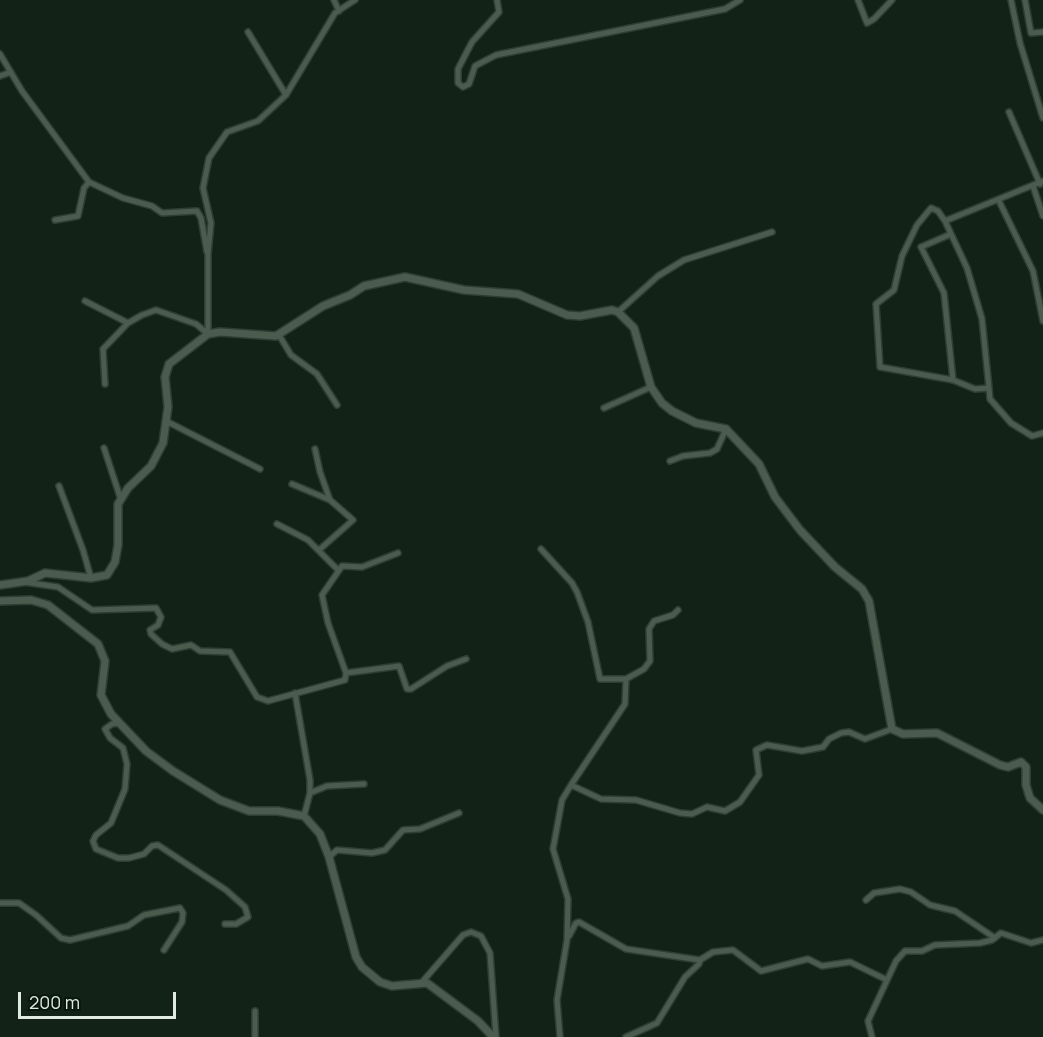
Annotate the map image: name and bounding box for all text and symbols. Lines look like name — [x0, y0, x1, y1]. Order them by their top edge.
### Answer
scale bar — [21, 980, 178, 1018]
text: 200 m — [29, 990, 80, 1014]

